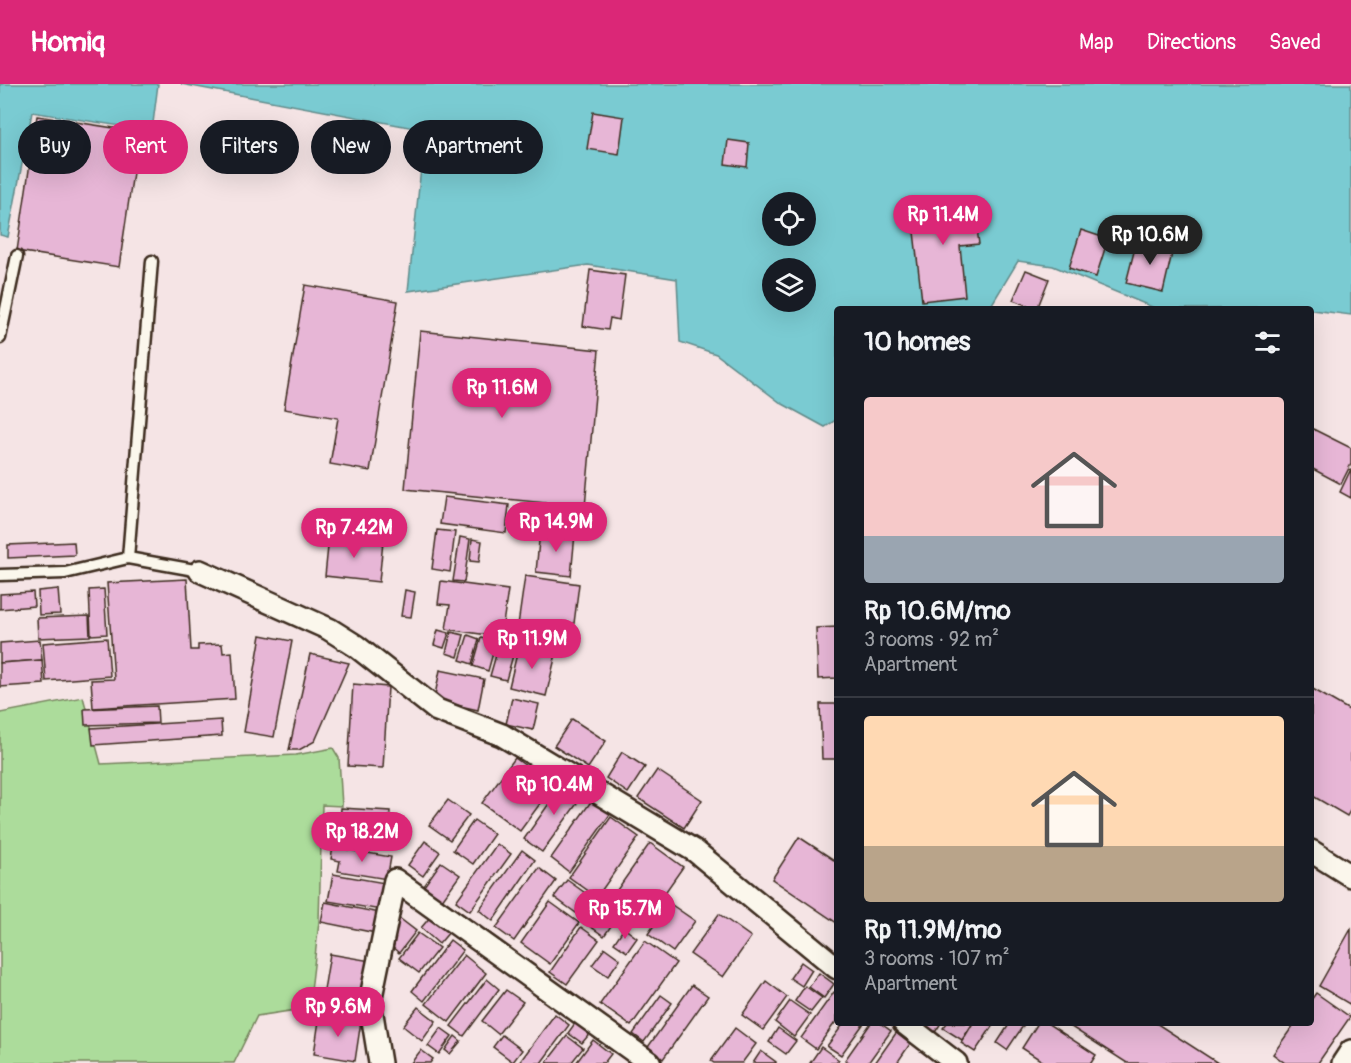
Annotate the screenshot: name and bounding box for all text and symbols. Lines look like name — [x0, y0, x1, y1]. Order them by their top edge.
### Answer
text: Homiq — [30, 25, 105, 60]
text: Map — [1079, 29, 1114, 56]
text: Directions — [1147, 29, 1236, 56]
text: Saved — [1269, 29, 1321, 56]
chip: Buy — [18, 120, 91, 174]
chip: Rent — [103, 120, 188, 174]
chip: Filters — [200, 120, 299, 174]
chip: New — [311, 120, 391, 174]
chip: Apartment — [403, 120, 543, 174]
map controls — [762, 192, 816, 312]
button: locate — [762, 192, 816, 246]
pin: Rp 11.4M — [881, 195, 1005, 246]
text: Rp 11.4M — [907, 202, 979, 227]
pin: Rp 10.6M — [1088, 215, 1212, 266]
text: Rp 10.6M — [1111, 222, 1189, 247]
button: layers — [762, 258, 816, 312]
text: 10 homes — [864, 326, 970, 358]
icon: filters — [1251, 326, 1284, 359]
pin: Rp 11.6M — [440, 368, 564, 419]
text: Rp 11.6M — [466, 375, 538, 400]
icon: home — [1020, 436, 1128, 544]
pin: Rp 14.9M — [494, 502, 618, 553]
pin: Rp 7.42M — [292, 508, 416, 559]
text: Rp 14.9M — [519, 509, 593, 534]
text: Rp 7.42M — [315, 515, 393, 540]
text: Rp 10.6M/mo — [864, 595, 1011, 627]
pin: Rp 11.9M — [470, 619, 594, 670]
text: Rp 11.9M — [497, 626, 567, 651]
text: 3 rooms · 92 m² — [864, 627, 999, 652]
text: Apartment — [864, 652, 957, 677]
icon: home — [1020, 755, 1128, 863]
pin: Rp 10.4M — [492, 765, 616, 816]
text: Rp 10.4M — [515, 772, 593, 797]
pin: Rp 18.2M — [300, 812, 424, 863]
text: Rp 18.2M — [325, 819, 399, 844]
pin: Rp 15.7M — [563, 889, 687, 940]
text: Rp 15.7M — [588, 896, 662, 921]
text: Rp 11.9M/mo — [864, 914, 1002, 946]
text: 3 rooms · 107 m² — [864, 946, 1010, 971]
text: Apartment — [864, 971, 957, 996]
pin: Rp 9.6M — [283, 987, 393, 1038]
text: Rp 9.6M — [305, 994, 371, 1019]

